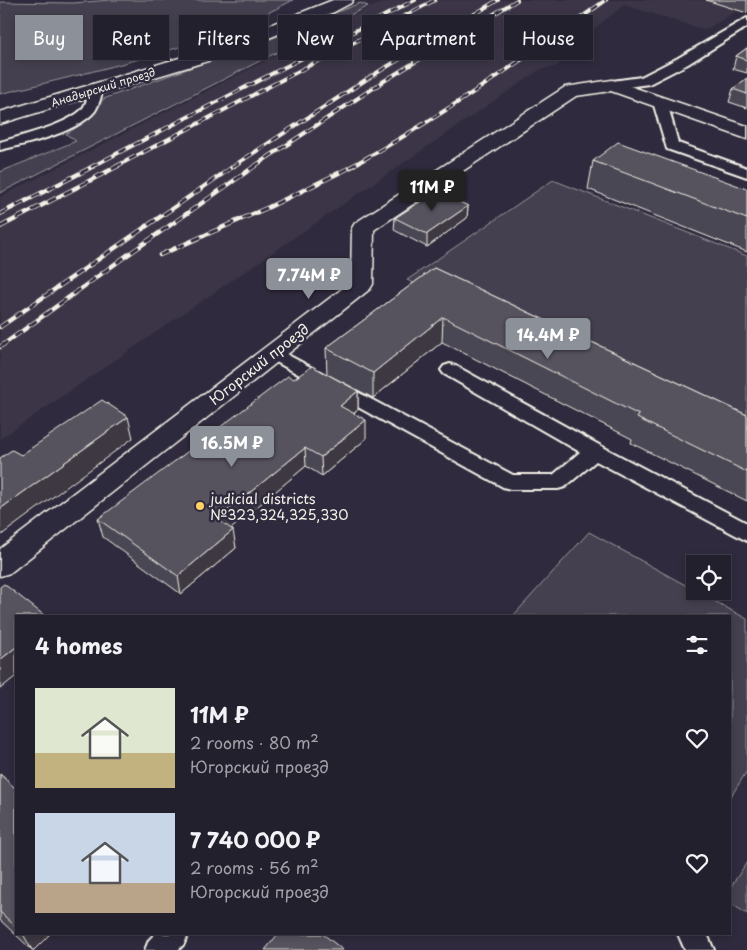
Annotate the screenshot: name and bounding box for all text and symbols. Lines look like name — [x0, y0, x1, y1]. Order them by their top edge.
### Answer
chip: Buy — [15, 15, 83, 60]
chip: Rent — [93, 15, 169, 60]
chip: Filters — [179, 15, 268, 60]
chip: New — [278, 15, 352, 60]
chip: Apartment — [362, 15, 494, 60]
chip: House — [504, 15, 593, 60]
street label: Анадырский проезд — [49, 63, 157, 111]
pin: 11M ₽ — [397, 170, 467, 212]
text: 11M ₽ — [410, 174, 454, 198]
pin: 7.74M ₽ — [263, 258, 355, 300]
text: 7.74M ₽ — [277, 262, 341, 286]
street label: Югорский проезд — [205, 318, 313, 410]
pin: 14.4M ₽ — [502, 318, 594, 360]
text: 14.4M ₽ — [516, 322, 580, 346]
pin: 16.5M ₽ — [186, 426, 278, 468]
text: 16.5M ₽ — [201, 430, 263, 454]
place label: judicial districts №323,324,325,330 — [208, 488, 348, 525]
marker: judicial districts №323,324,325,330 — [194, 500, 206, 512]
map controls — [686, 555, 731, 600]
button: locate — [686, 555, 731, 600]
text: 4 homes — [35, 629, 122, 661]
icon: filters — [683, 631, 711, 659]
text: 11M ₽ — [190, 698, 249, 730]
icon: home — [75, 708, 135, 768]
icon: heart — [683, 724, 711, 752]
text: 2 rooms · 80 m² — [190, 730, 319, 754]
text: Югорский проезд — [190, 754, 329, 778]
text: 7 740 000 ₽ — [190, 823, 320, 855]
icon: home — [75, 833, 135, 893]
icon: heart — [683, 849, 711, 877]
text: 2 rooms · 56 m² — [190, 855, 319, 879]
text: Югорский проезд — [190, 879, 329, 903]

